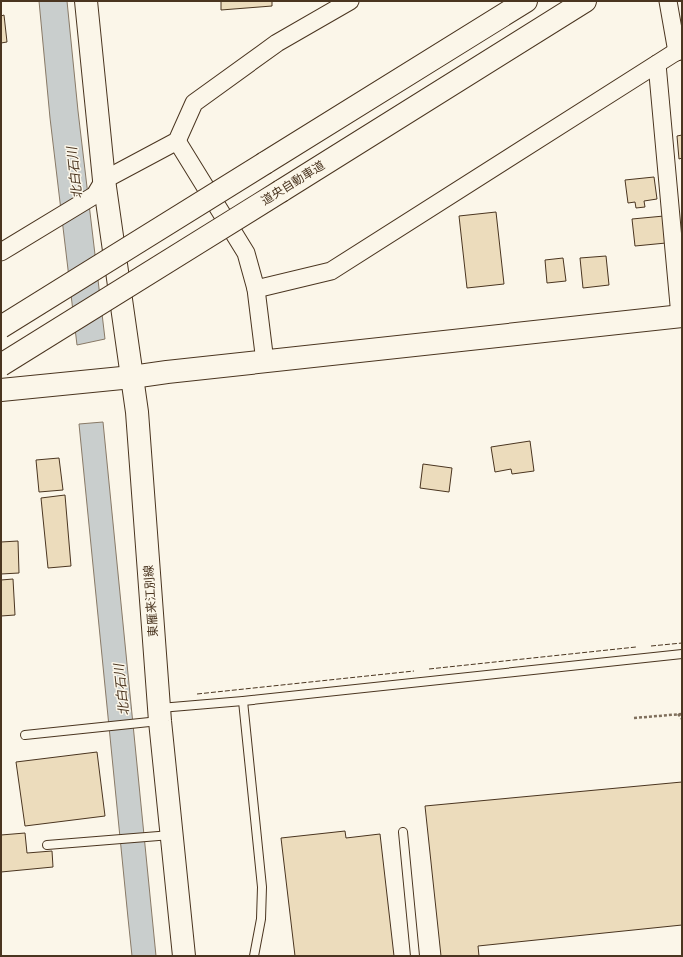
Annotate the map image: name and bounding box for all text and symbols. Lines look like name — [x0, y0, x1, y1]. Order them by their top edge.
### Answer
water label: 北白石川 — [62, 144, 86, 200]
street label: 道央自動車道 — [258, 156, 328, 209]
street label: 東雁来江別線 — [140, 565, 161, 638]
water label: 北白石川 — [109, 661, 133, 717]

